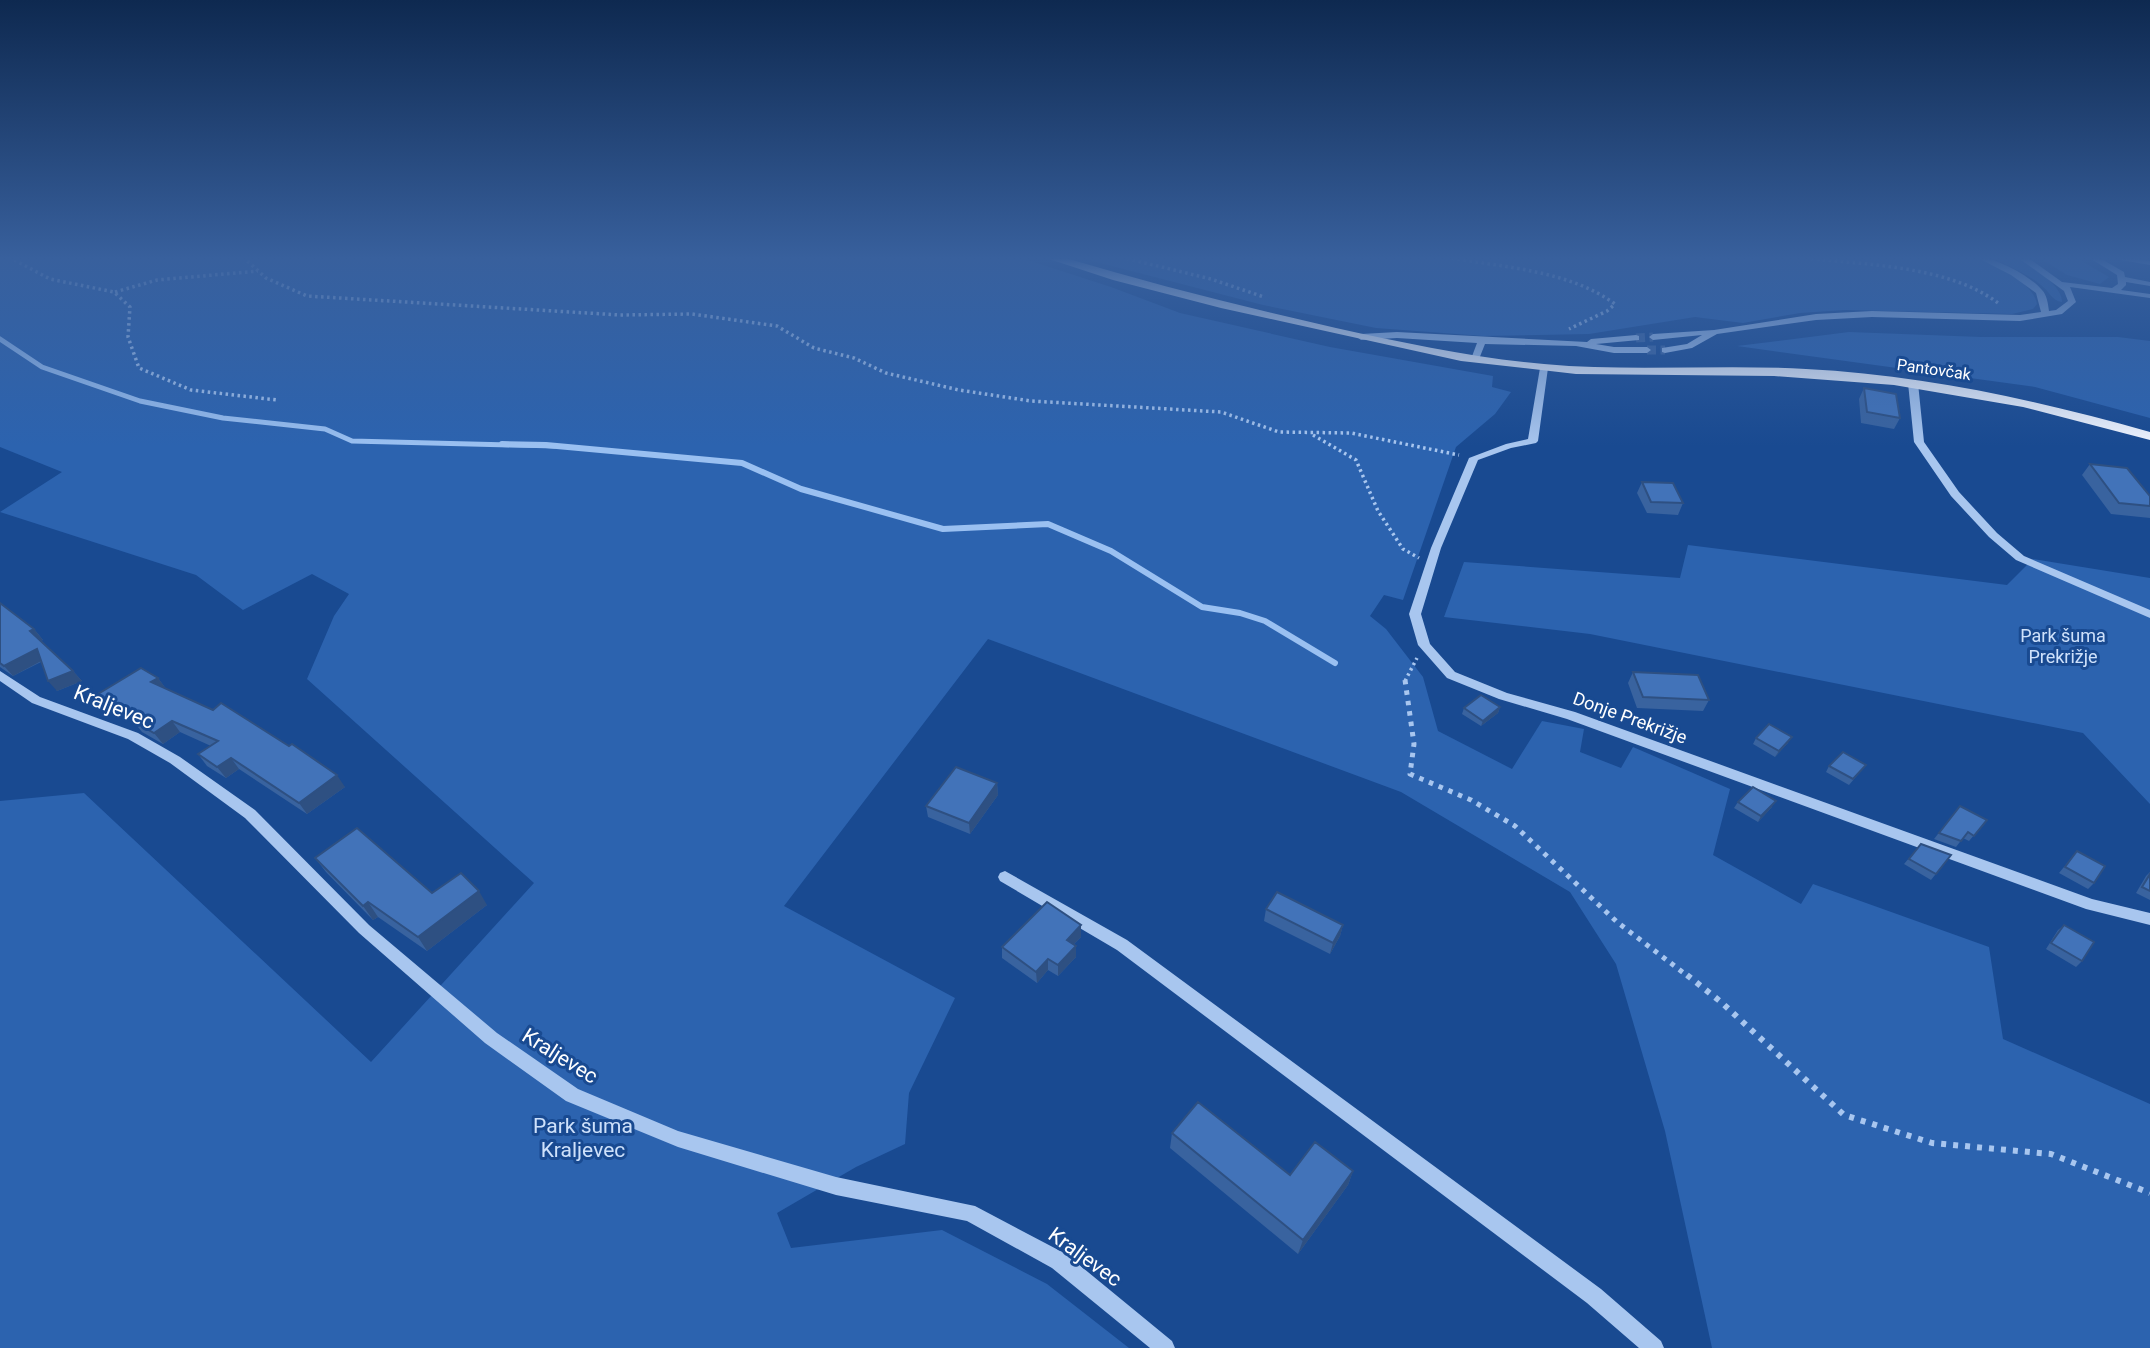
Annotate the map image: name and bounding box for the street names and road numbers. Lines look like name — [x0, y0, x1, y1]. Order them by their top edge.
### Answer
street label: Pantovčak — [1896, 355, 1973, 384]
street label: Kraljevec — [70, 680, 158, 734]
street label: Donje Prekrižje — [1570, 687, 1690, 748]
street label: Kraljevec — [518, 1023, 602, 1089]
street label: Kraljevec — [1044, 1222, 1126, 1292]

